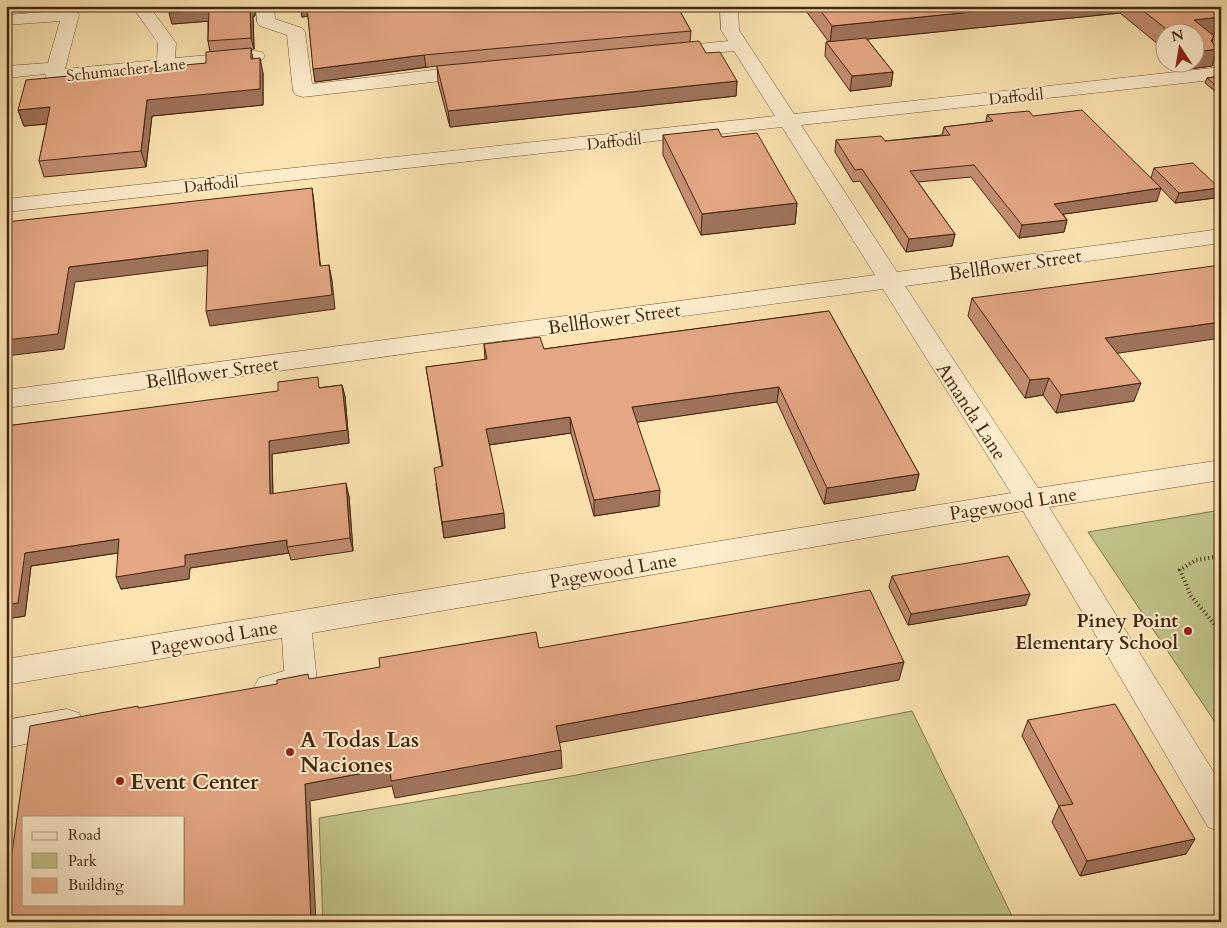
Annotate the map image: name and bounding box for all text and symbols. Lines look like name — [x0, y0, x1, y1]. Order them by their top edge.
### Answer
north arrow — [1154, 22, 1204, 72]
text: N — [1169, 25, 1185, 46]
street label: Schumacher Lane — [65, 53, 187, 87]
street label: Daffodil — [987, 83, 1045, 111]
street label: Daffodil — [585, 128, 643, 156]
street label: Daffodil — [182, 171, 240, 199]
street label: Bellflower Street — [947, 243, 1083, 287]
street label: Bellflower Street — [546, 297, 682, 341]
street label: Bellflower Street — [144, 351, 280, 395]
street label: Amanda Lane — [930, 358, 1012, 465]
street label: Pagewood Lane — [947, 481, 1079, 527]
street label: Pagewood Lane — [547, 547, 679, 595]
place label: Piney Point Elementary School — [1015, 608, 1178, 656]
street label: Pagewood Lane — [148, 614, 280, 662]
marker: Piney Point Elementary School — [1182, 625, 1194, 637]
place label: A Todas Las Naciones — [300, 725, 419, 780]
marker: A Todas Las Naciones — [284, 746, 296, 758]
place label: Event Center — [130, 767, 259, 797]
marker: Event Center — [114, 775, 126, 787]
legend — [22, 816, 185, 906]
text: Road — [68, 825, 101, 845]
text: Park — [68, 851, 97, 871]
text: Building — [68, 875, 124, 895]

